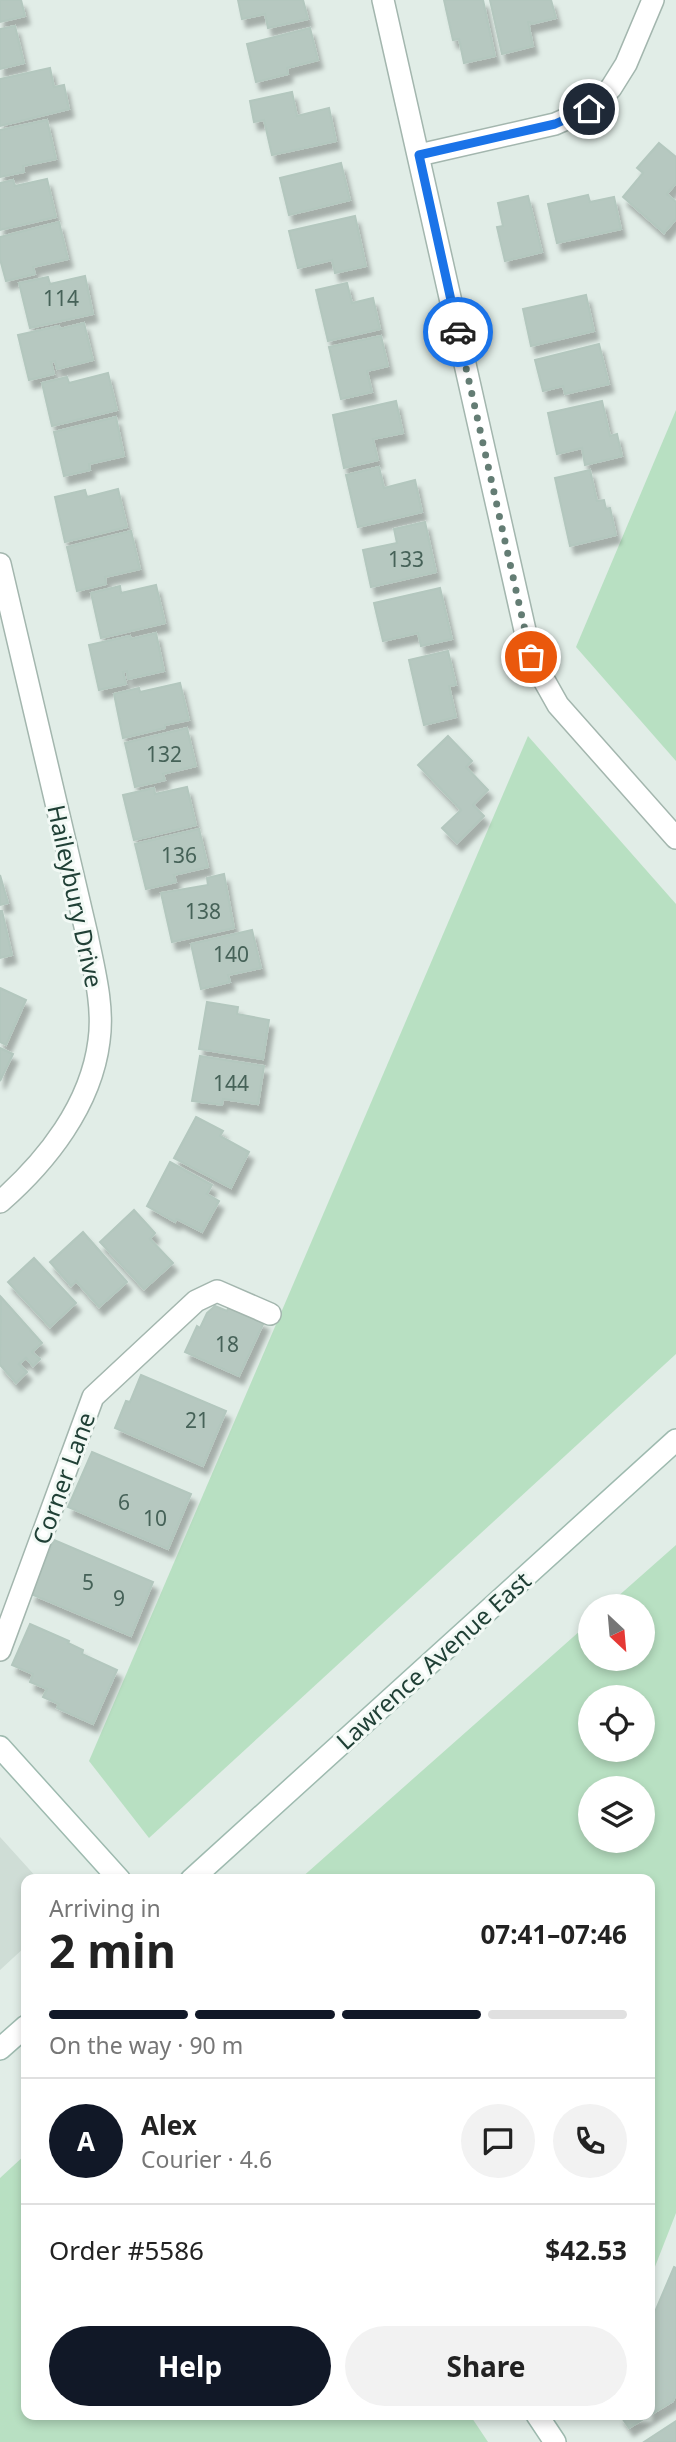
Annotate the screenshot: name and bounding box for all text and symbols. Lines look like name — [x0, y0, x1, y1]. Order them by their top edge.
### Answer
pin — [559, 79, 619, 139]
icon: home — [570, 90, 608, 128]
house number: 114 — [43, 284, 79, 312]
courier — [423, 297, 493, 367]
icon: car — [439, 313, 477, 351]
house number: 133 — [388, 545, 424, 573]
pin — [501, 627, 561, 687]
icon: bag — [512, 638, 550, 676]
house number: 132 — [146, 740, 182, 768]
street label: Haileybury Drive — [40, 801, 112, 991]
house number: 136 — [161, 841, 197, 869]
house number: 138 — [185, 897, 221, 925]
house number: 140 — [213, 940, 249, 968]
house number: 144 — [213, 1069, 249, 1097]
house number: 18 — [215, 1330, 239, 1358]
house number: 21 — [185, 1406, 209, 1434]
street label: Corner Lane — [24, 1407, 102, 1549]
house number: 6 — [118, 1488, 130, 1516]
house number: 10 — [143, 1504, 167, 1532]
street label: Lawrence Avenue East — [329, 1563, 538, 1756]
house number: 5 — [82, 1568, 94, 1596]
house number: 9 — [113, 1584, 125, 1612]
north arrow — [578, 1594, 654, 1671]
map controls — [578, 1594, 655, 1853]
button: locate — [578, 1685, 655, 1762]
button: layers — [578, 1776, 655, 1853]
text: Arriving in — [49, 1892, 161, 1924]
text: 07:41–07:46 — [480, 1916, 627, 1952]
text: 2 min — [49, 1919, 176, 1981]
text: On the way · 90 m — [49, 2029, 243, 2061]
button: chat — [461, 2104, 535, 2178]
button: phone — [553, 2104, 627, 2178]
text: Alex — [141, 2107, 197, 2143]
text: A — [77, 2123, 95, 2159]
text: Courier · 4.6 — [141, 2143, 272, 2175]
text: Order #5586 — [49, 2232, 204, 2268]
text: $42.53 — [545, 2232, 627, 2268]
button: Help — [49, 2326, 331, 2406]
button: Share — [345, 2326, 627, 2406]

